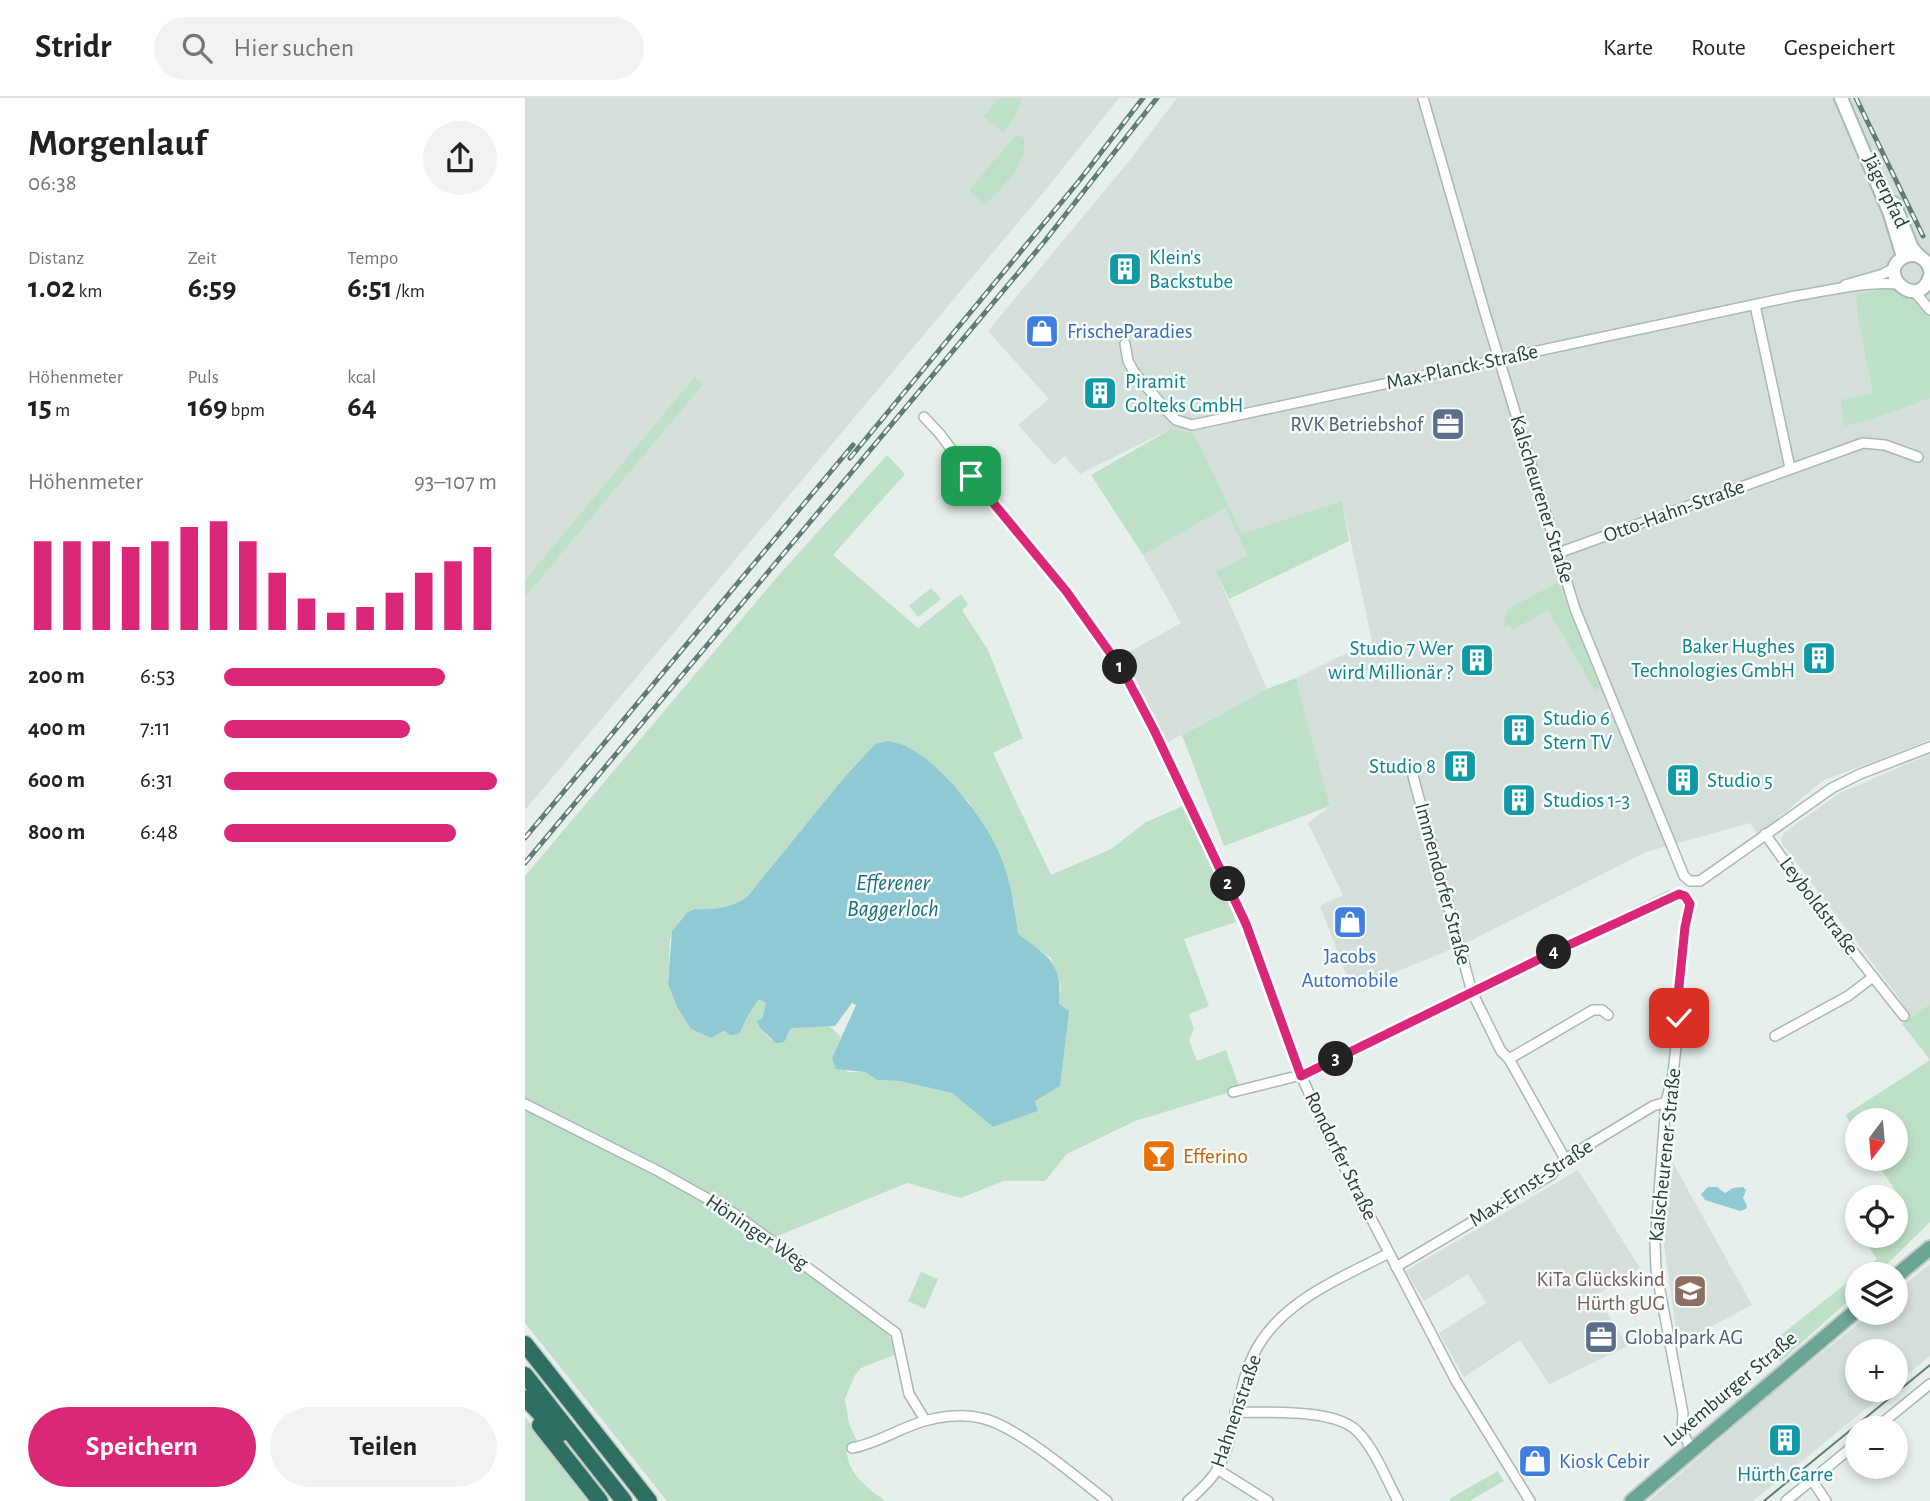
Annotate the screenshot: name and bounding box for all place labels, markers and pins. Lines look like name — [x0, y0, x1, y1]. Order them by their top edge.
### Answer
place label: Klein's Backstube — [1149, 247, 1233, 292]
building icon: Klein's Backstube — [1106, 250, 1144, 288]
shop icon: FrischeParadies — [1023, 312, 1061, 350]
place label: FrischeParadies — [1067, 321, 1193, 342]
place label: Piramit Golteks GmbH — [1125, 371, 1243, 416]
building icon: Piramit Golteks GmbH — [1081, 374, 1119, 412]
office icon: RVK Betriebshof — [1429, 405, 1467, 443]
place label: RVK Betriebshof — [1290, 414, 1425, 435]
pin — [941, 446, 1001, 506]
place label: Baker Hughes Technologies GmbH — [1631, 636, 1795, 681]
place label: Studio 7 Wer wird Millionär ? — [1328, 638, 1454, 683]
building icon: Baker Hughes Technologies GmbH — [1800, 639, 1838, 677]
building icon: Studio 7 Wer wird Millionär ? — [1458, 641, 1496, 679]
pin: 1 — [1103, 650, 1137, 684]
place label: Studio 6 Stern TV — [1543, 708, 1612, 753]
building icon: Studio 6 Stern TV — [1500, 711, 1538, 749]
building icon: Studio 8 — [1441, 747, 1479, 785]
place label: Studio 8 — [1369, 756, 1436, 777]
building icon: Studio 5 — [1664, 761, 1702, 799]
place label: Studio 5 — [1707, 770, 1773, 791]
building icon: Studios 1-3 — [1500, 781, 1538, 819]
place label: Studios 1-3 — [1543, 790, 1630, 811]
pin: 2 — [1211, 866, 1245, 902]
shop icon: Jacobs Automobile — [1331, 903, 1369, 941]
pin: 4 — [1537, 934, 1571, 970]
place label: Jacobs Automobile — [1302, 946, 1398, 991]
pin — [1649, 988, 1709, 1048]
pin: 3 — [1319, 1042, 1353, 1076]
bar icon: Efferino — [1140, 1137, 1178, 1175]
place label: Efferino — [1183, 1146, 1248, 1167]
place label: KiTa Glückskind Hürth gUG — [1537, 1269, 1665, 1314]
school or university icon: KiTa Glückskind Hürth gUG — [1671, 1272, 1709, 1310]
office icon: Globalpark AG — [1582, 1318, 1620, 1356]
place label: Globalpark AG — [1625, 1327, 1743, 1348]
building icon: Hürth Carre — [1766, 1421, 1804, 1459]
shop icon: Kiosk Cebir — [1516, 1442, 1554, 1480]
place label: Kiosk Cebir — [1559, 1451, 1650, 1472]
place label: Hürth Carre — [1737, 1464, 1833, 1485]

